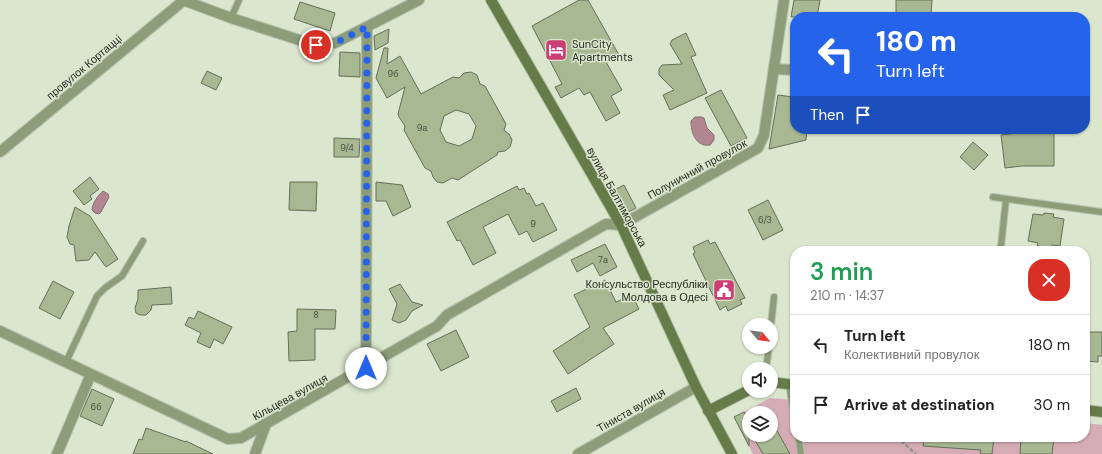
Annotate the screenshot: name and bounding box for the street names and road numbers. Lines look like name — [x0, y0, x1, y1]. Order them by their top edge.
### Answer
street label: провулок Кортацці — [44, 31, 124, 103]
street label: Полуничний провулок — [645, 136, 749, 202]
street label: вулиця Балтиморська — [584, 145, 651, 250]
street label: Кільцева вулиця — [250, 371, 330, 423]
street label: Тіниста вулиця — [594, 385, 668, 435]

